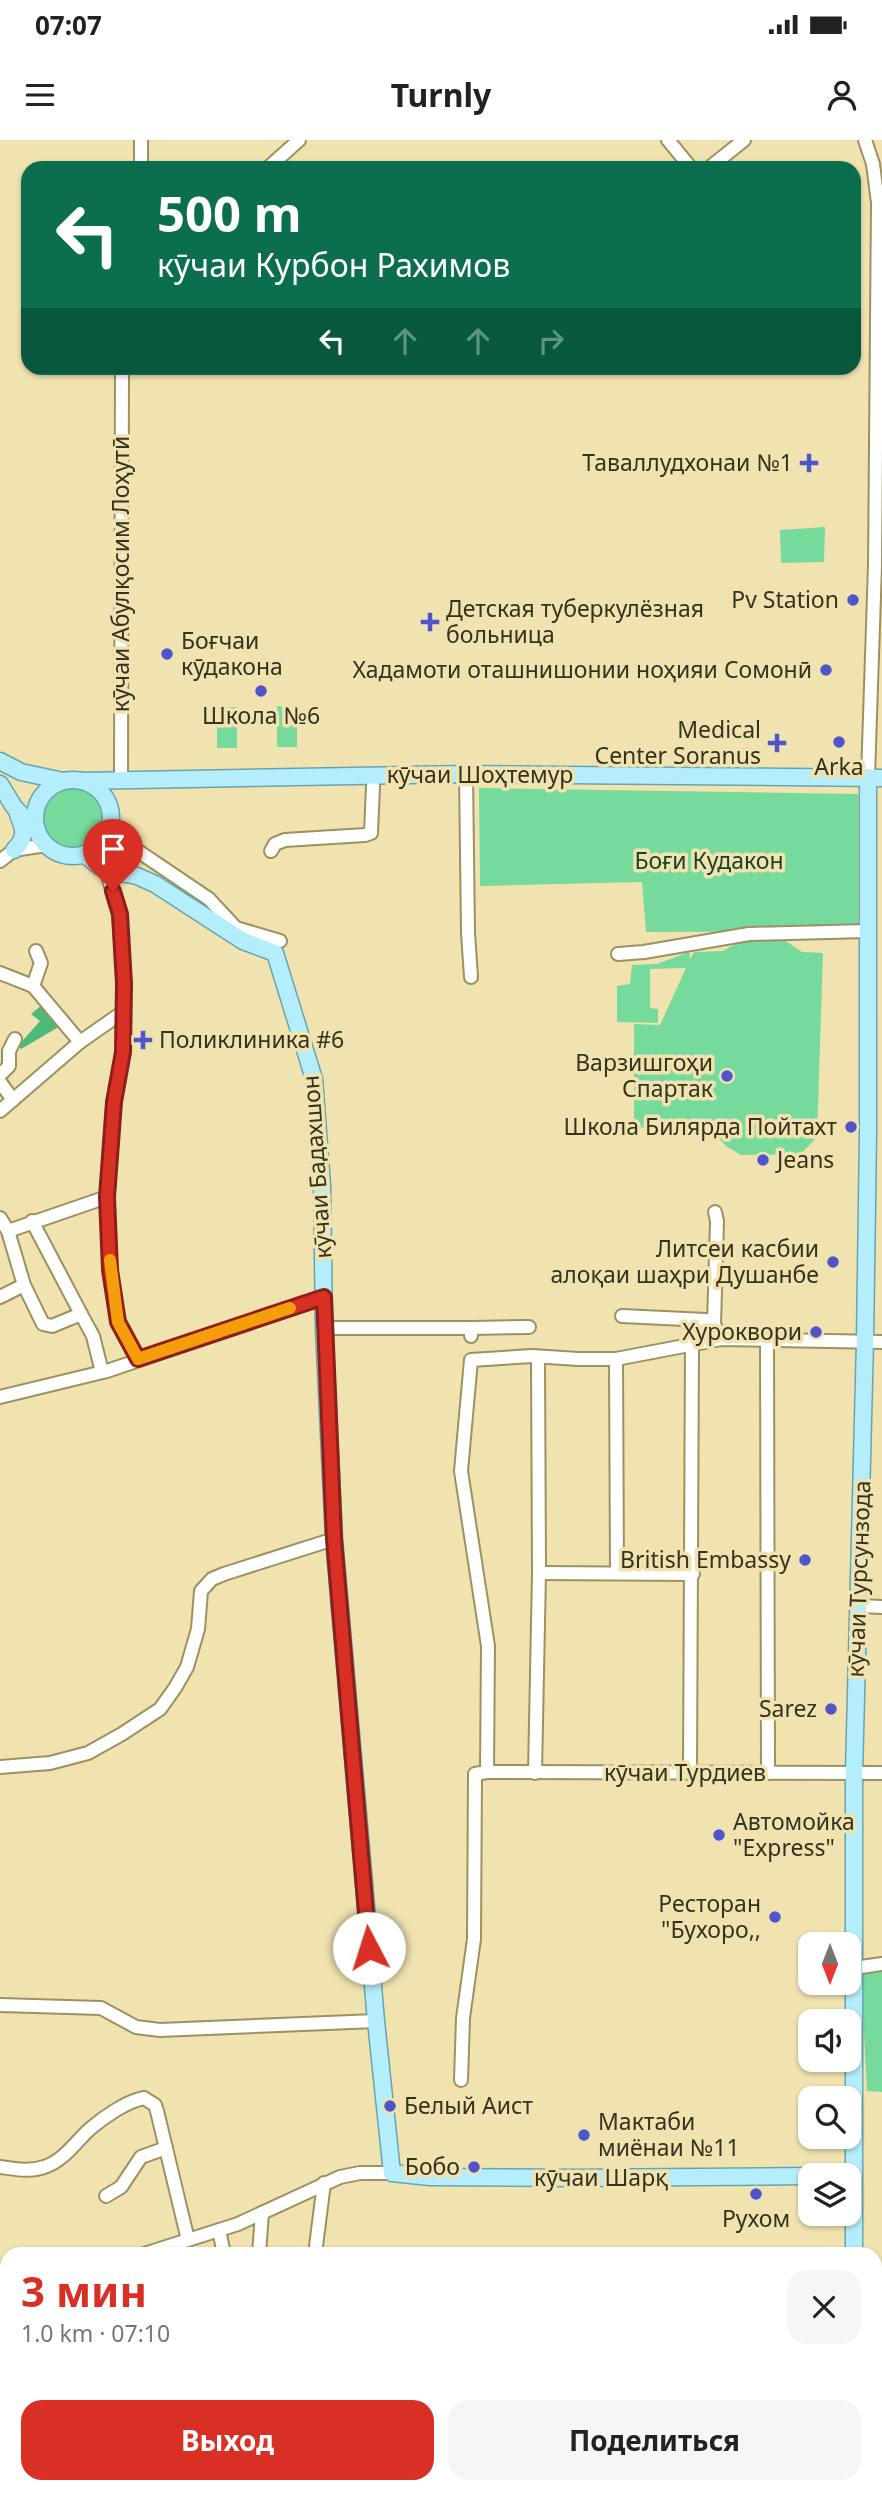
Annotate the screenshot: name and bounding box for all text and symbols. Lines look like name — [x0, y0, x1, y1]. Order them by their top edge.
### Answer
text: 07:07 — [35, 7, 102, 43]
text: Turnly — [391, 73, 491, 116]
icon: menu — [21, 76, 59, 114]
icon: person — [823, 76, 861, 114]
text: 500 m — [157, 180, 302, 246]
icon: left — [42, 189, 133, 280]
text: кӯчаи Курбон Рахимов — [157, 243, 510, 286]
icon: left — [313, 322, 351, 360]
icon: ahead — [386, 322, 424, 360]
icon: ahead — [459, 322, 497, 360]
icon: right — [532, 322, 570, 360]
street label: кӯчаи Абулқосим Лоҳутӣ — [104, 436, 136, 712]
place label: Таваллудхонаи №1 — [582, 446, 793, 478]
marker: Таваллудхонаи №1 — [799, 453, 819, 473]
place label: Pv Station — [731, 583, 839, 615]
place label: Детская туберкулёзная больница — [446, 592, 704, 650]
marker: Pv Station — [845, 592, 861, 608]
marker: Детская туберкулёзная больница — [420, 612, 440, 632]
place label: Боғчаи кӯдакона — [181, 624, 283, 682]
marker: Боғчаи кӯдакона — [159, 646, 175, 662]
place label: Хадамоти оташнишонии ноҳияи Сомонӣ — [352, 653, 812, 685]
marker: Хадамоти оташнишонии ноҳияи Сомонӣ — [818, 662, 834, 678]
marker: Школа №6 — [253, 683, 269, 699]
place label: Школа №6 — [202, 699, 320, 731]
place label: Medical Center Soranus — [595, 713, 761, 771]
marker: Medical Center Soranus — [767, 733, 787, 753]
marker: Arka — [831, 734, 847, 750]
place label: Arka — [814, 750, 864, 782]
street label: кӯчаи Шоҳтемур — [387, 758, 573, 790]
pin — [83, 819, 143, 891]
icon: arrive — [94, 830, 132, 868]
park label: Боғи Кудакон — [634, 844, 784, 876]
place label: Поликлиника #6 — [159, 1023, 344, 1055]
marker: Поликлиника #6 — [133, 1030, 153, 1050]
place label: Варзишгоҳи Спартак — [575, 1046, 714, 1104]
marker: Варзишгоҳи Спартак — [719, 1068, 735, 1084]
street label: кӯчаи Бадахшон — [294, 1074, 338, 1260]
place label: Школа Билярда Пойтахт — [564, 1110, 837, 1142]
marker: Школа Билярда Пойтахт — [843, 1119, 859, 1135]
place label: Jeans — [775, 1143, 834, 1175]
marker: Jeans — [755, 1152, 771, 1168]
place label: Литсеи касбии алоқаи шаҳри Душанбе — [551, 1232, 819, 1290]
marker: Литсеи касбии алоқаи шаҳри Душанбе — [825, 1254, 841, 1270]
place label: Хуроквори — [682, 1315, 802, 1347]
marker: Хуроквори — [808, 1324, 824, 1340]
street label: кӯчаи Турсунзода — [839, 1480, 877, 1678]
place label: British Embassy — [620, 1543, 791, 1575]
marker: British Embassy — [797, 1552, 813, 1568]
place label: Sarez — [759, 1692, 817, 1724]
marker: Sarez — [823, 1701, 839, 1717]
street label: кӯчаи Турдиев — [604, 1756, 766, 1788]
place label: Автомойка "Express" — [733, 1805, 855, 1863]
marker: Автомойка "Express" — [711, 1827, 727, 1843]
place label: Ресторан "Бухоро,, — [658, 1887, 761, 1945]
marker: Ресторан "Бухоро,, — [767, 1909, 783, 1925]
position arrow — [332, 1911, 406, 1985]
north arrow — [798, 1932, 861, 1995]
map controls — [798, 1932, 861, 2226]
button: sound — [798, 2009, 861, 2072]
button: search — [798, 2086, 861, 2149]
place label: Белый Аист — [404, 2089, 533, 2121]
marker: Белый Аист — [382, 2098, 398, 2114]
place label: Мактаби миёнаи №11 — [598, 2105, 740, 2163]
marker: Мактаби миёнаи №11 — [576, 2127, 592, 2143]
place label: Бобо — [405, 2150, 460, 2182]
marker: Бобо — [466, 2159, 482, 2175]
street label: кӯчаи Шарқ — [534, 2161, 668, 2193]
button: layers — [798, 2163, 861, 2226]
marker: Рухом — [748, 2186, 764, 2202]
place label: Рухом — [722, 2202, 790, 2234]
text: 3 мин — [21, 2262, 147, 2319]
button: close — [787, 2270, 861, 2344]
text: 1.0 km · 07:10 — [21, 2317, 170, 2349]
button: Выход — [21, 2400, 434, 2480]
button: Поделиться — [448, 2400, 861, 2480]

